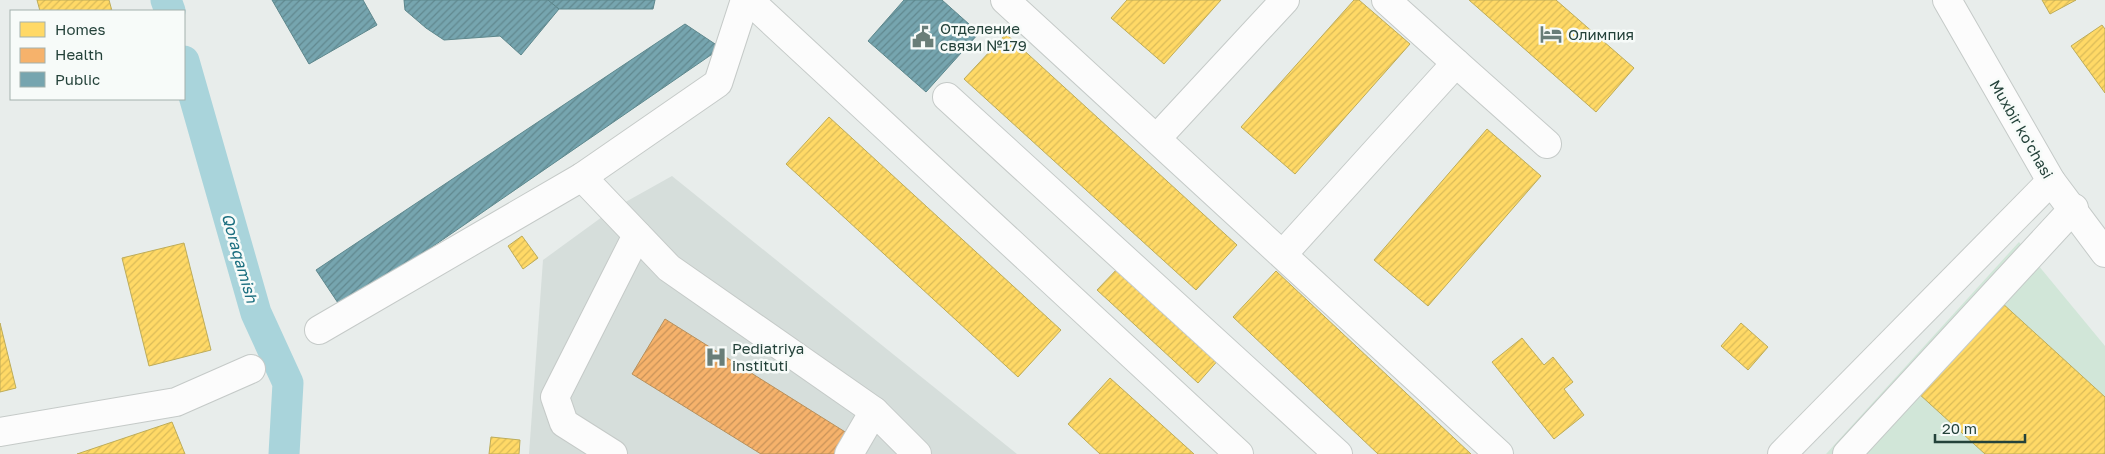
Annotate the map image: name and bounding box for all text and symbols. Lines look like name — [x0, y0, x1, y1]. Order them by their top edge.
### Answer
legend — [10, 10, 185, 100]
place label: Отделение связи №179 — [940, 19, 1027, 54]
text: Homes — [55, 20, 105, 38]
hotel icon: Олимпия — [1538, 21, 1564, 47]
public building icon: Отделение связи №179 — [910, 24, 936, 50]
place label: Олимпия — [1568, 25, 1634, 43]
text: Health — [55, 45, 103, 63]
text: Public — [55, 70, 100, 88]
street label: Muxbir ko'chasi — [1986, 76, 2058, 182]
water label: Qoraqamish — [218, 211, 263, 306]
place label: Pediatriya instituti — [732, 339, 804, 374]
hospital icon: Pediatriya instituti — [703, 344, 729, 370]
scale bar — [1935, 412, 2025, 444]
text: 20 m — [1942, 419, 1977, 437]

